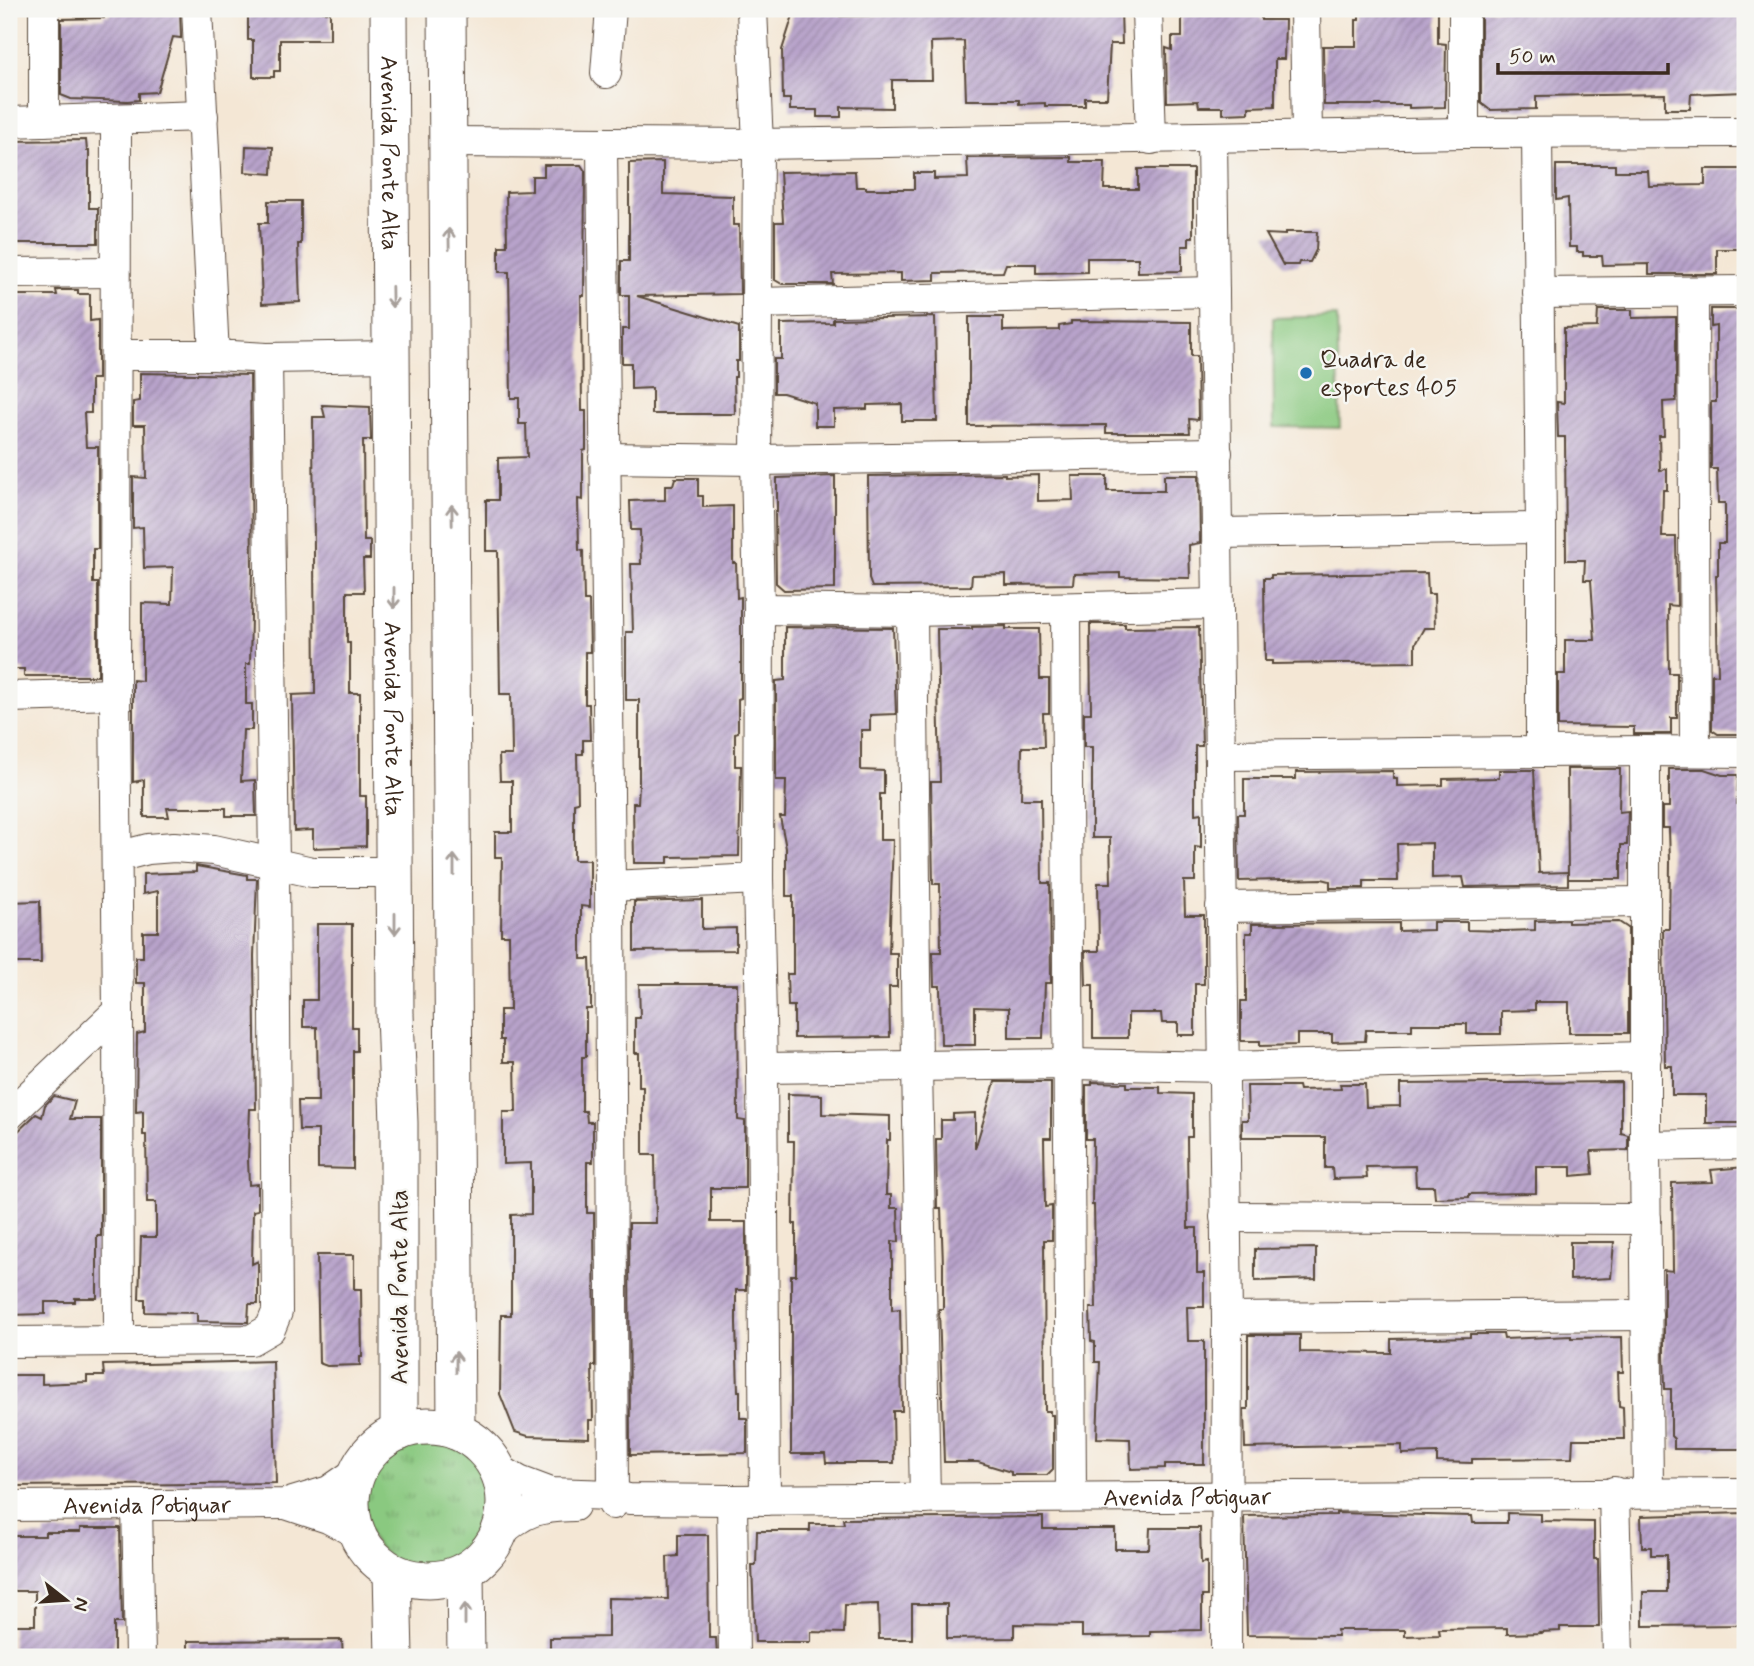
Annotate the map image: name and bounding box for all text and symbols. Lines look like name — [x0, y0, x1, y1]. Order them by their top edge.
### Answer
scale bar — [1498, 32, 1668, 76]
text: 50 m — [1509, 43, 1556, 71]
street label: Avenida Ponte Alta — [372, 55, 404, 251]
one-way arrow — [442, 228, 456, 251]
one-way arrow — [385, 286, 398, 309]
place label: Quadra de esportes 405 — [1320, 345, 1457, 404]
marker: Quadra de esportes 405 — [1298, 365, 1314, 381]
one-way arrow — [445, 504, 458, 527]
one-way arrow — [387, 587, 400, 610]
street label: Avenida Ponte Alta — [376, 621, 408, 817]
one-way arrow — [447, 854, 461, 877]
one-way arrow — [388, 912, 402, 935]
street label: Avenida Ponte Alta — [385, 1190, 416, 1384]
one-way arrow — [449, 1351, 463, 1374]
street label: Avenida Potiguar — [1103, 1482, 1271, 1514]
street label: Avenida Potiguar — [63, 1490, 231, 1523]
north arrow — [32, 1564, 102, 1634]
text: N — [67, 1595, 95, 1614]
one-way arrow — [458, 1603, 472, 1626]

